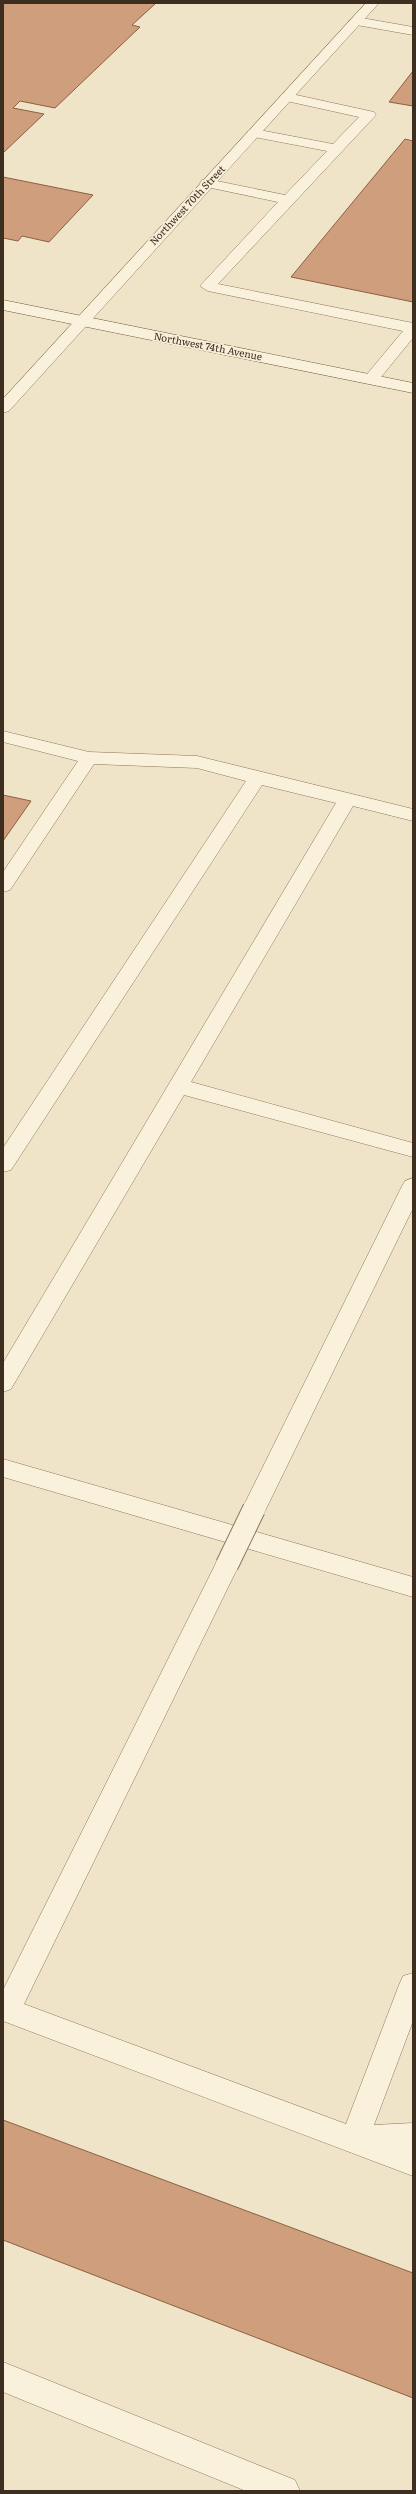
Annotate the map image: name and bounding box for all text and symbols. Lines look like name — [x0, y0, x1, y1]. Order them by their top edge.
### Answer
street label: Northwest 70th Street — [145, 161, 228, 248]
street label: Northwest 74th Avenue — [153, 328, 264, 363]

